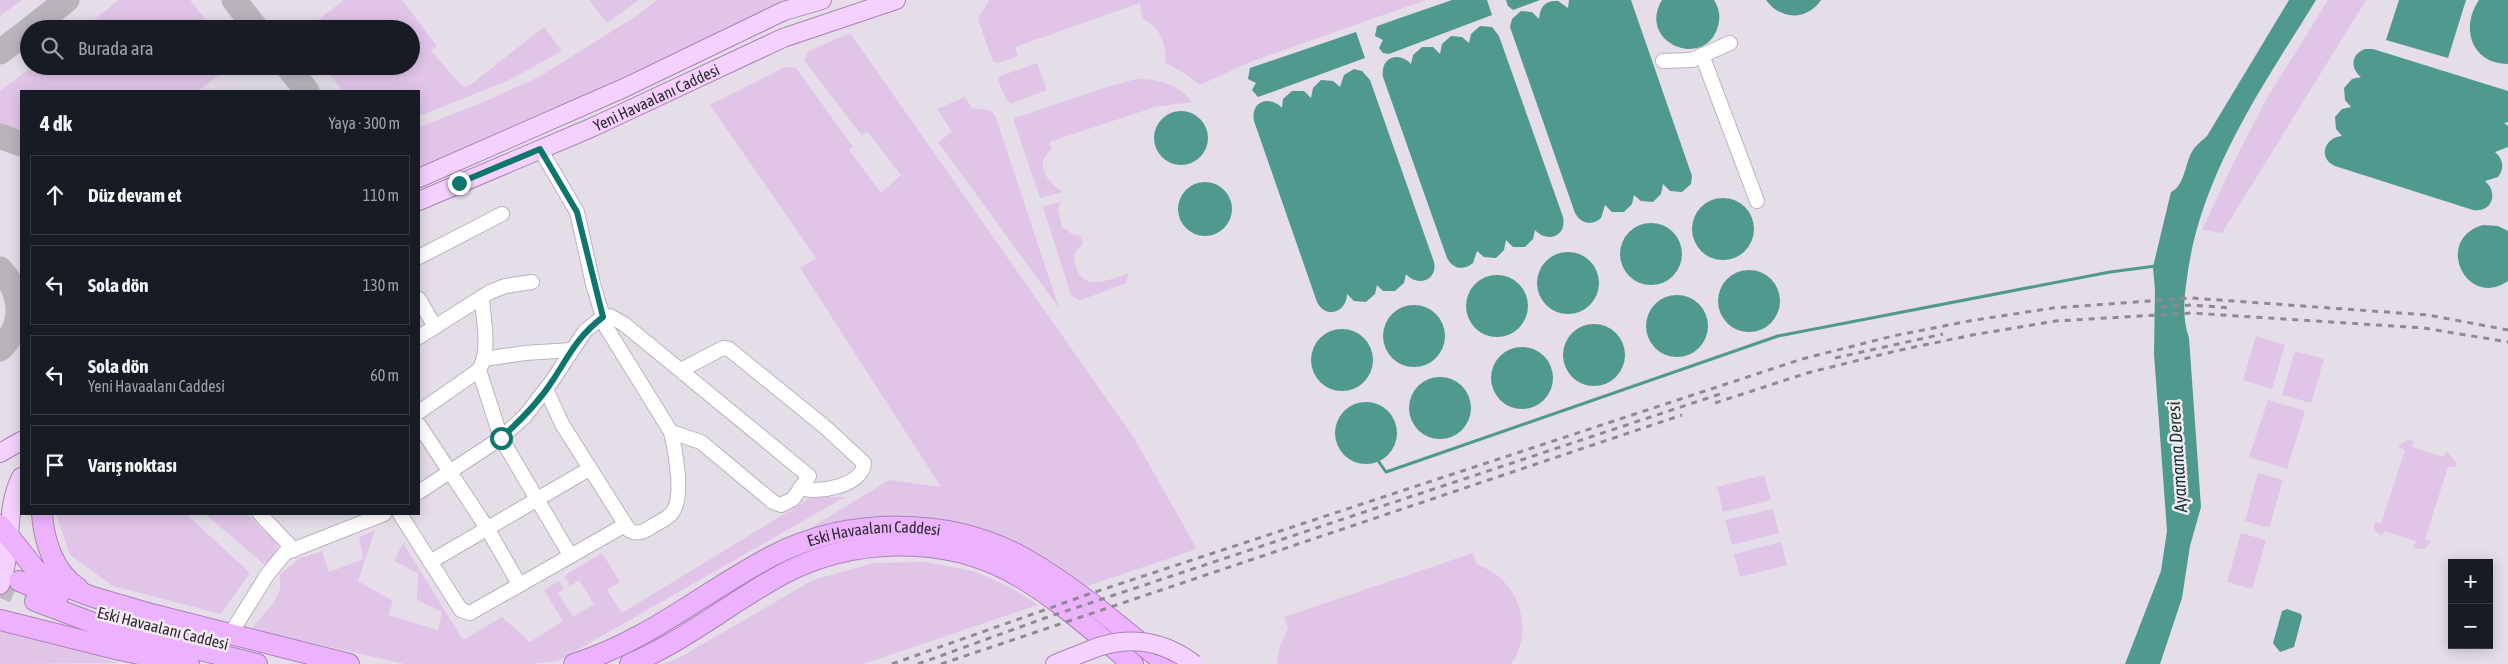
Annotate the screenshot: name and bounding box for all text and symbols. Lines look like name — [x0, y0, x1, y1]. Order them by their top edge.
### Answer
search box — [20, 20, 420, 75]
icon: search — [38, 34, 66, 62]
text: Burada ara — [78, 37, 154, 59]
street label: Yeni Havaalanı Caddesi — [590, 60, 722, 135]
text: 4 dk — [40, 111, 72, 135]
text: Yaya · 300 m — [328, 114, 400, 132]
route end — [448, 172, 471, 195]
icon: ahead — [41, 181, 69, 209]
text: Düz devam et — [88, 184, 182, 206]
text: 110 m — [363, 186, 399, 204]
icon: left — [41, 271, 69, 299]
text: Sola dön — [88, 274, 149, 296]
text: 130 m — [363, 276, 399, 294]
text: Sola dön — [88, 355, 149, 377]
icon: left — [41, 361, 69, 389]
text: 60 m — [370, 366, 399, 384]
text: Yeni Havaalanı Caddesi — [88, 377, 225, 395]
water label: Ayamama Deresi — [2163, 401, 2191, 514]
route start — [490, 427, 513, 450]
icon: arrive — [41, 451, 69, 479]
text: Varış noktası — [88, 454, 177, 476]
street label: Eski Havaalanı Caddesi — [805, 518, 942, 550]
map controls — [2448, 559, 2493, 649]
button: + — [2448, 559, 2493, 604]
street label: Eski Havaalanı Caddesi — [95, 603, 231, 653]
button: − — [2448, 604, 2493, 649]

